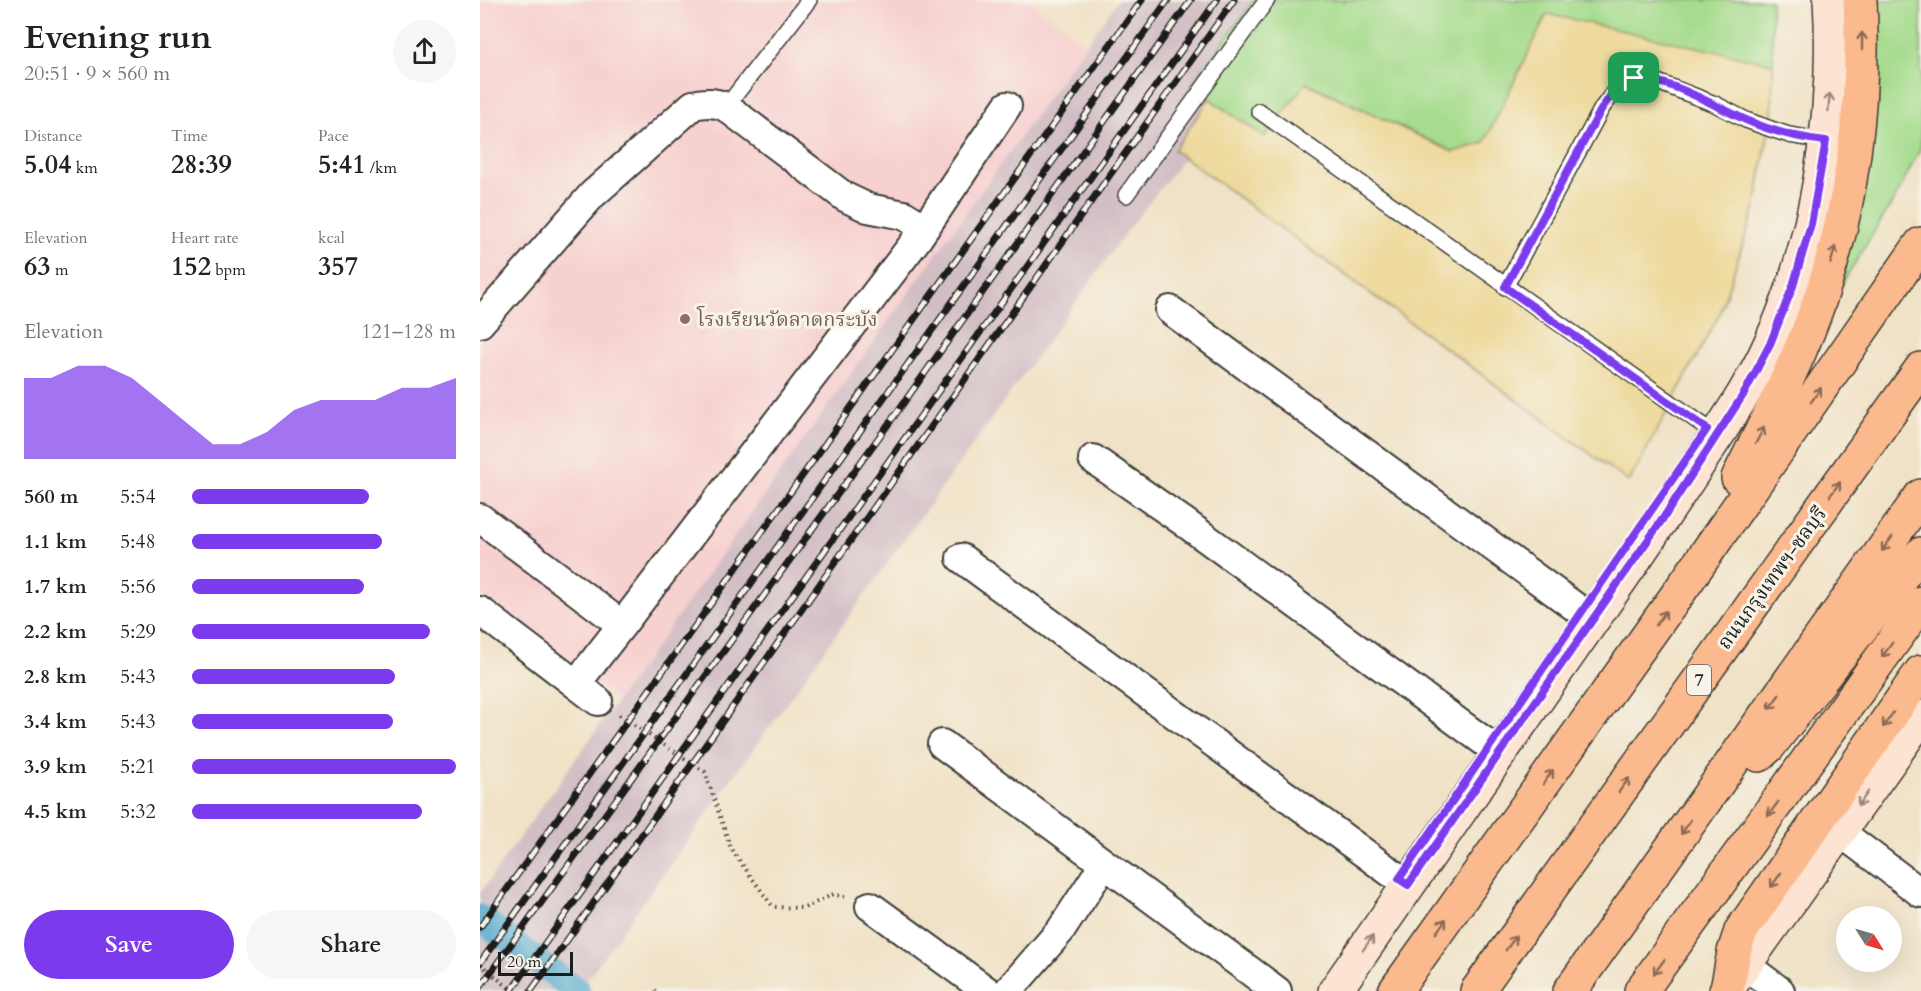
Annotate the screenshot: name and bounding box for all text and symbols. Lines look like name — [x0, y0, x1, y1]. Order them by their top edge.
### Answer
text: Evening run — [24, 15, 212, 60]
button: share — [393, 20, 456, 83]
one-way arrow — [1856, 32, 1868, 52]
pin — [1608, 52, 1659, 103]
text: 20:51 · 9 × 560 m — [24, 60, 170, 87]
icon: arrive — [1617, 61, 1650, 94]
one-way arrow — [1824, 92, 1835, 112]
text: Distance — [24, 125, 82, 147]
text: Time — [171, 125, 208, 147]
text: Pace — [318, 125, 349, 147]
text: 5.04 — [24, 147, 72, 182]
text: 28:39 — [171, 147, 232, 182]
text: 5:41 — [318, 147, 366, 182]
text: km — [72, 157, 98, 179]
text: /km — [366, 157, 397, 179]
text: Elevation — [24, 227, 88, 249]
text: Heart rate — [171, 227, 239, 249]
text: kcal — [318, 227, 345, 249]
one-way arrow — [1828, 246, 1839, 265]
text: 63 — [24, 249, 51, 284]
text: 152 — [171, 249, 211, 284]
text: 357 — [318, 249, 358, 284]
text: m — [51, 259, 68, 281]
text: bpm — [211, 259, 246, 281]
place label: โรงเรียนวัดลาดกระบัง — [696, 305, 878, 333]
marker: โรงเรียนวัดลาดกระบัง — [678, 312, 692, 326]
text: Elevation — [24, 318, 103, 345]
text: 121–128 m — [361, 318, 456, 345]
one-way arrow — [1810, 388, 1822, 404]
one-way arrow — [1754, 426, 1766, 444]
one-way arrow — [1829, 482, 1841, 498]
text: 560 m — [24, 483, 79, 510]
text: 5:54 — [120, 483, 156, 510]
street label: ถนนกรุงเทพฯ-ชลบุรี — [1711, 501, 1833, 655]
text: 1.1 km — [24, 528, 87, 555]
text: 5:48 — [120, 528, 156, 555]
one-way arrow — [1881, 535, 1893, 551]
text: 1.7 km — [24, 573, 87, 600]
text: 5:56 — [120, 573, 156, 600]
one-way arrow — [1655, 610, 1667, 626]
text: 2.2 km — [24, 618, 87, 645]
text: 5:29 — [120, 618, 156, 645]
one-way arrow — [1881, 642, 1893, 658]
text: 2.8 km — [24, 663, 87, 690]
text: 5:43 — [120, 663, 156, 690]
road number: 7 — [1687, 665, 1711, 695]
one-way arrow — [1767, 694, 1780, 710]
text: 3.4 km — [24, 708, 87, 735]
text: 5:43 — [120, 708, 156, 735]
one-way arrow — [1882, 711, 1894, 727]
text: 3.9 km — [24, 753, 87, 780]
text: 5:21 — [120, 753, 156, 780]
one-way arrow — [1542, 769, 1554, 785]
one-way arrow — [1618, 777, 1631, 793]
one-way arrow — [1857, 791, 1869, 807]
text: 4.5 km — [24, 798, 87, 825]
text: 5:32 — [120, 798, 156, 825]
one-way arrow — [1767, 800, 1779, 816]
one-way arrow — [1679, 819, 1692, 836]
one-way arrow — [1770, 871, 1782, 887]
north arrow — [1836, 906, 1902, 972]
map controls — [1836, 906, 1902, 972]
button: Save — [24, 910, 234, 979]
button: Share — [246, 910, 456, 979]
one-way arrow — [1435, 919, 1447, 935]
one-way arrow — [1362, 935, 1374, 952]
one-way arrow — [1505, 936, 1517, 952]
scale bar — [498, 949, 573, 976]
text: 20 m — [507, 951, 541, 973]
one-way arrow — [1653, 958, 1665, 974]

